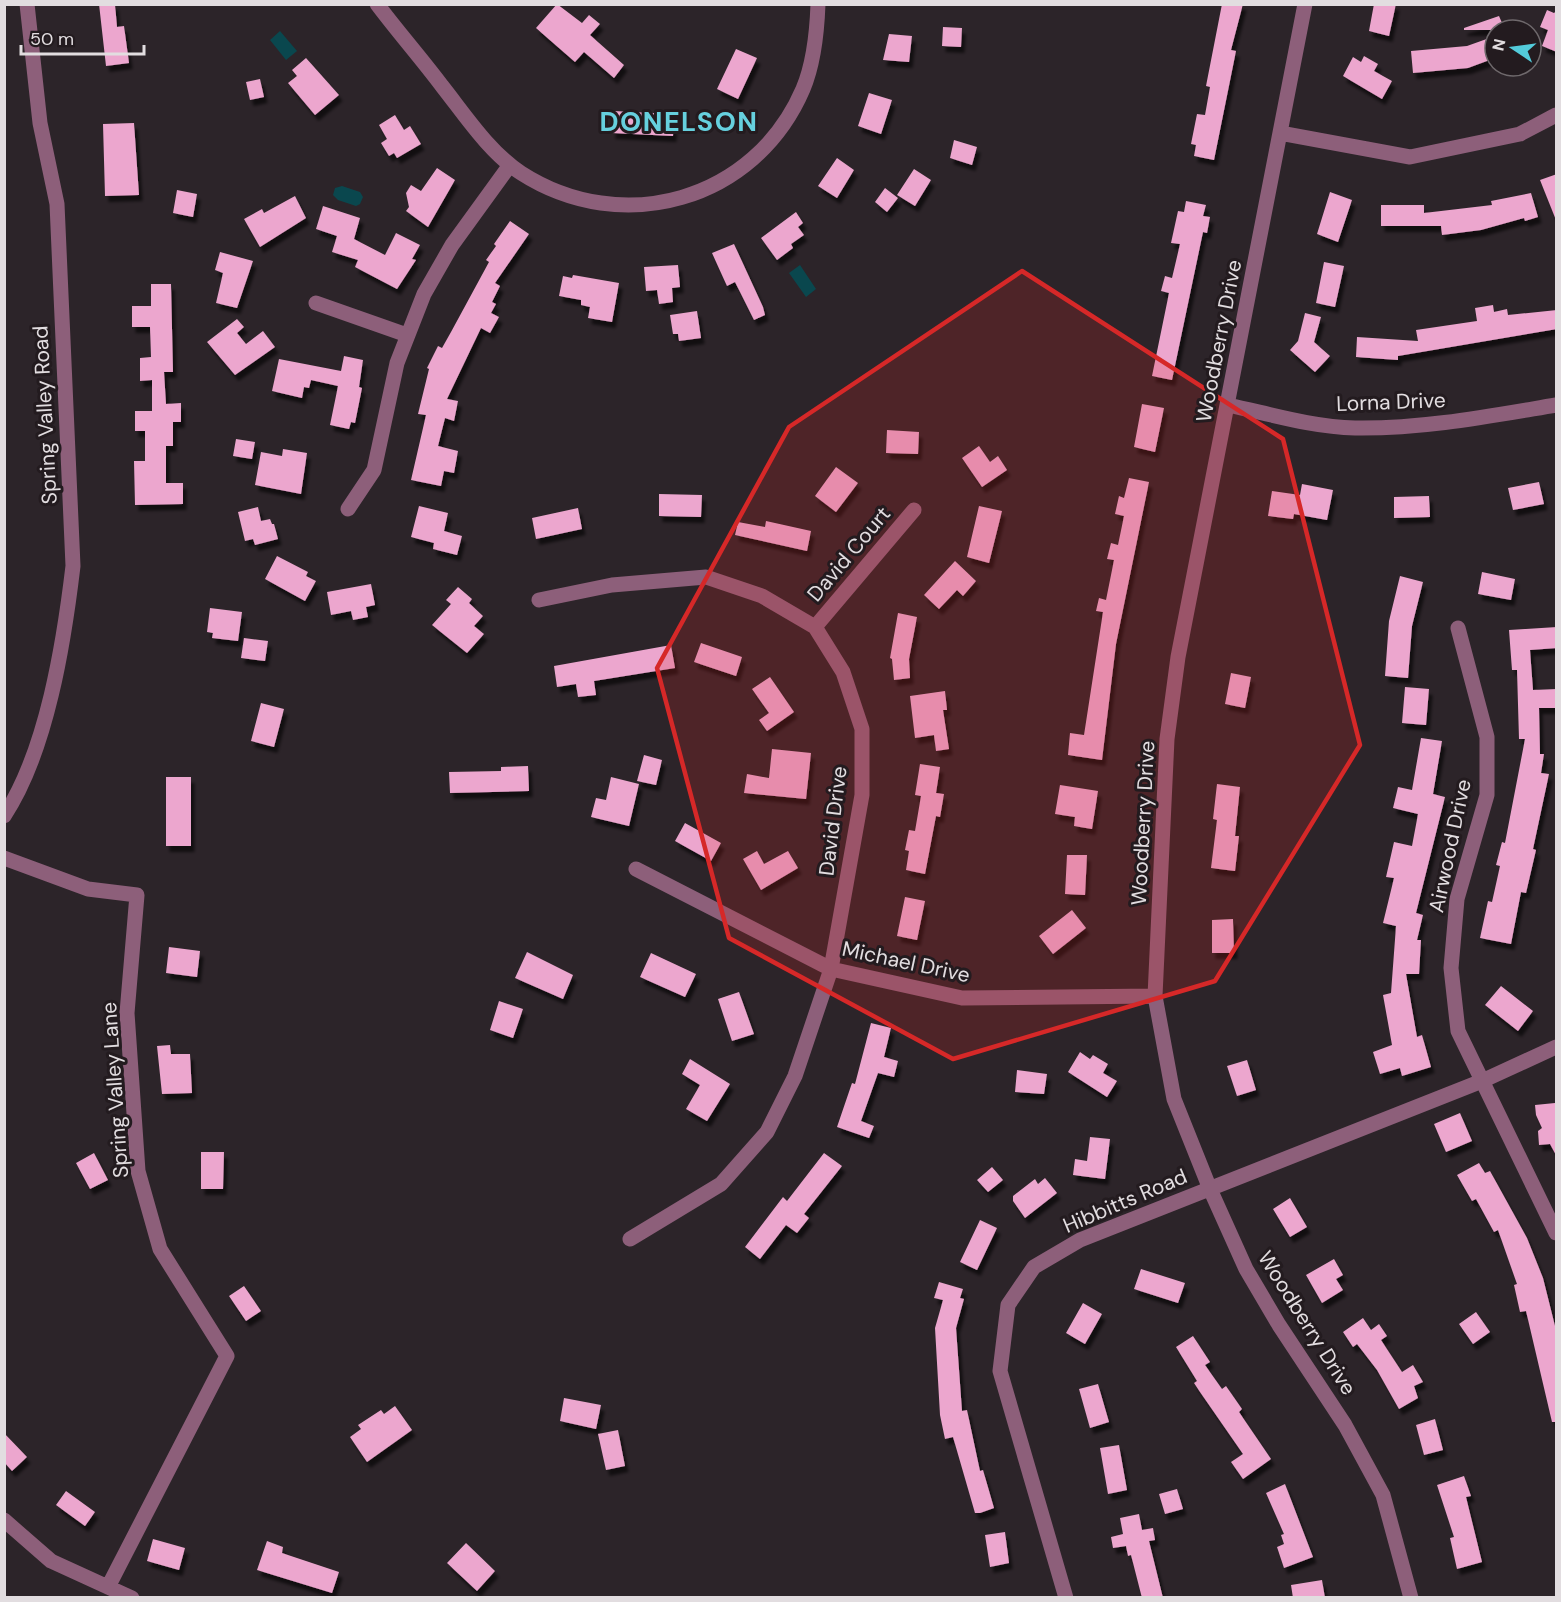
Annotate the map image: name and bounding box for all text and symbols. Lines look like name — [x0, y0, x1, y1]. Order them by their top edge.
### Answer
scale bar — [21, 18, 144, 56]
north arrow — [1483, 18, 1543, 78]
text: 50 m — [30, 27, 74, 51]
text: N — [1487, 37, 1510, 53]
district label: DONELSON — [599, 104, 759, 139]
street label: Woodberry Drive — [1190, 257, 1248, 425]
street label: Spring Valley Road — [26, 325, 64, 505]
street label: Lorna Drive — [1336, 386, 1446, 418]
street label: David Court — [801, 501, 897, 607]
street label: Woodberry Drive — [1125, 740, 1161, 906]
street label: David Drive — [812, 765, 854, 877]
street label: Airwood Drive — [1422, 777, 1478, 915]
street label: Michael Drive — [839, 935, 973, 989]
street label: Spring Valley Lane — [95, 1001, 135, 1179]
street label: Hibbitts Road — [1059, 1162, 1191, 1240]
street label: Woodberry Drive — [1251, 1246, 1363, 1400]

